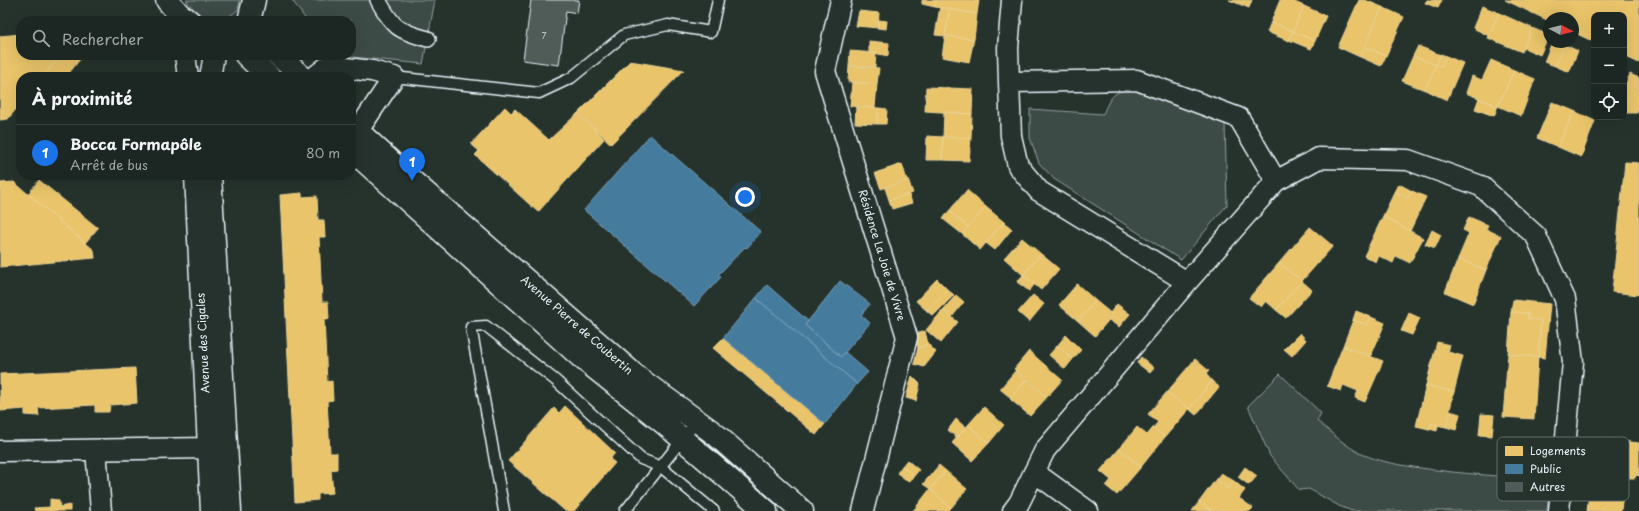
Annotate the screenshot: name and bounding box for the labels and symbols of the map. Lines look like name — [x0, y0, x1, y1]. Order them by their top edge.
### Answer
north arrow — [1543, 12, 1579, 48]
house number: 7 — [541, 28, 547, 42]
pin: 1 — [399, 148, 425, 181]
your location — [735, 187, 755, 207]
street label: Résidence La Joie de Vivre — [854, 187, 911, 323]
street label: Avenue Pierre de Coubertin — [517, 271, 637, 378]
street label: Avenue des Cigales — [191, 292, 214, 394]
legend — [1497, 437, 1629, 501]
text: Logements — [1530, 442, 1586, 459]
text: Public — [1530, 460, 1561, 477]
text: Autres — [1530, 478, 1565, 495]

